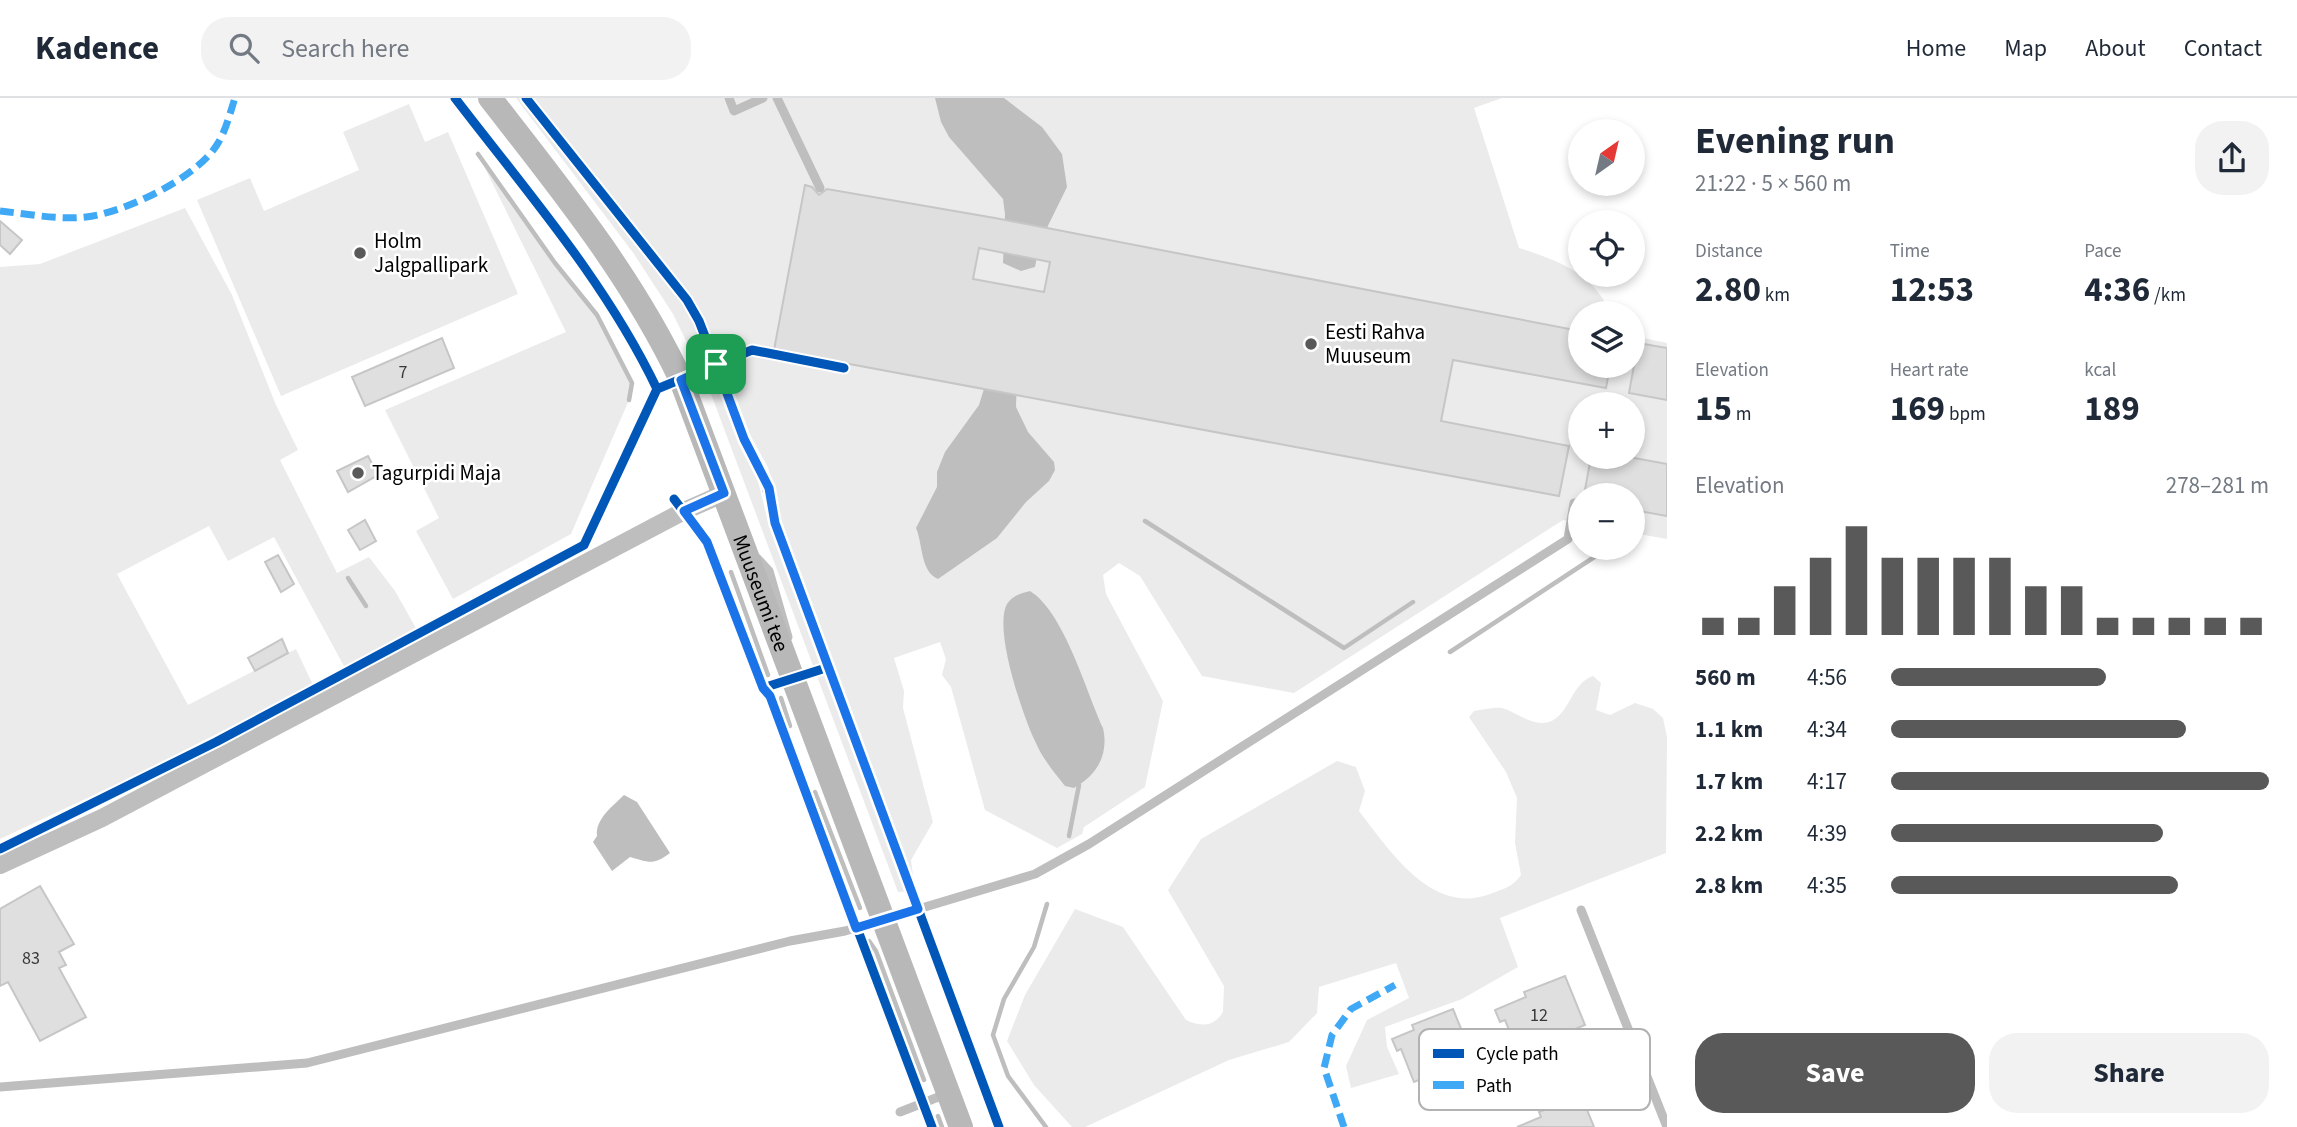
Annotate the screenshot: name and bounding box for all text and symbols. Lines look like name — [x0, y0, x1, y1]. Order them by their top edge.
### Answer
search box — [201, 17, 691, 80]
text: Kadence — [35, 25, 159, 72]
icon: search — [225, 29, 263, 67]
text: Search here — [281, 30, 409, 67]
text: Home — [1906, 31, 1966, 66]
text: Map — [2004, 31, 2047, 66]
text: About — [2085, 31, 2146, 66]
text: Contact — [2184, 31, 2262, 66]
text: Evening run — [1695, 114, 1895, 168]
north arrow — [1568, 119, 1645, 196]
map controls — [1568, 119, 1645, 560]
button: share — [2195, 121, 2269, 195]
text: 21:22 · 5 × 560 m — [1695, 167, 1851, 200]
button: locate — [1568, 210, 1645, 287]
place label: Holm Jalgpallipark — [374, 226, 489, 280]
text: Distance — [1695, 238, 1763, 265]
text: Time — [1890, 238, 1930, 265]
text: Pace — [2084, 238, 2122, 265]
marker: Holm Jalgpallipark — [352, 245, 368, 261]
text: 2.80 — [1695, 265, 1761, 315]
text: 12:53 — [1890, 265, 1974, 315]
text: 4:36 — [2084, 265, 2150, 315]
text: km — [1761, 282, 1790, 309]
text: /km — [2150, 282, 2186, 309]
button: layers — [1568, 301, 1645, 378]
place label: Eesti Rahva Muuseum — [1325, 317, 1425, 371]
pin — [686, 334, 746, 394]
marker: Eesti Rahva Muuseum — [1303, 336, 1319, 352]
icon: arrive — [697, 345, 735, 383]
text: Elevation — [1695, 357, 1769, 384]
text: Heart rate — [1890, 357, 1969, 384]
text: kcal — [2084, 357, 2116, 384]
house number: 7 — [399, 360, 408, 385]
text: 15 — [1695, 384, 1732, 434]
text: 169 — [1890, 384, 1945, 434]
text: 189 — [2084, 384, 2140, 434]
button: + — [1568, 392, 1645, 469]
text: m — [1732, 401, 1752, 428]
text: bpm — [1945, 401, 1986, 428]
place label: Tagurpidi Maja — [372, 458, 501, 488]
marker: Tagurpidi Maja — [350, 465, 366, 481]
text: Elevation — [1695, 469, 1785, 502]
text: 278–281 m — [2166, 469, 2269, 502]
button: − — [1568, 483, 1645, 560]
street label: Muuseumi tee — [725, 530, 797, 656]
text: 560 m — [1695, 661, 1756, 694]
text: 4:56 — [1807, 661, 1847, 694]
text: 1.1 km — [1695, 713, 1763, 746]
text: 4:34 — [1807, 713, 1847, 746]
text: 1.7 km — [1695, 765, 1763, 798]
text: 4:17 — [1807, 765, 1847, 798]
text: 2.2 km — [1695, 817, 1763, 850]
text: 4:39 — [1807, 817, 1847, 850]
text: 2.8 km — [1695, 869, 1763, 902]
text: 4:35 — [1807, 869, 1847, 902]
house number: 83 — [22, 946, 40, 971]
house number: 12 — [1530, 1003, 1548, 1028]
legend — [1419, 1029, 1650, 1110]
button: Save — [1695, 1033, 1975, 1113]
button: Share — [1989, 1033, 2269, 1113]
text: Cycle path — [1476, 1041, 1558, 1068]
text: Path — [1476, 1073, 1512, 1100]

